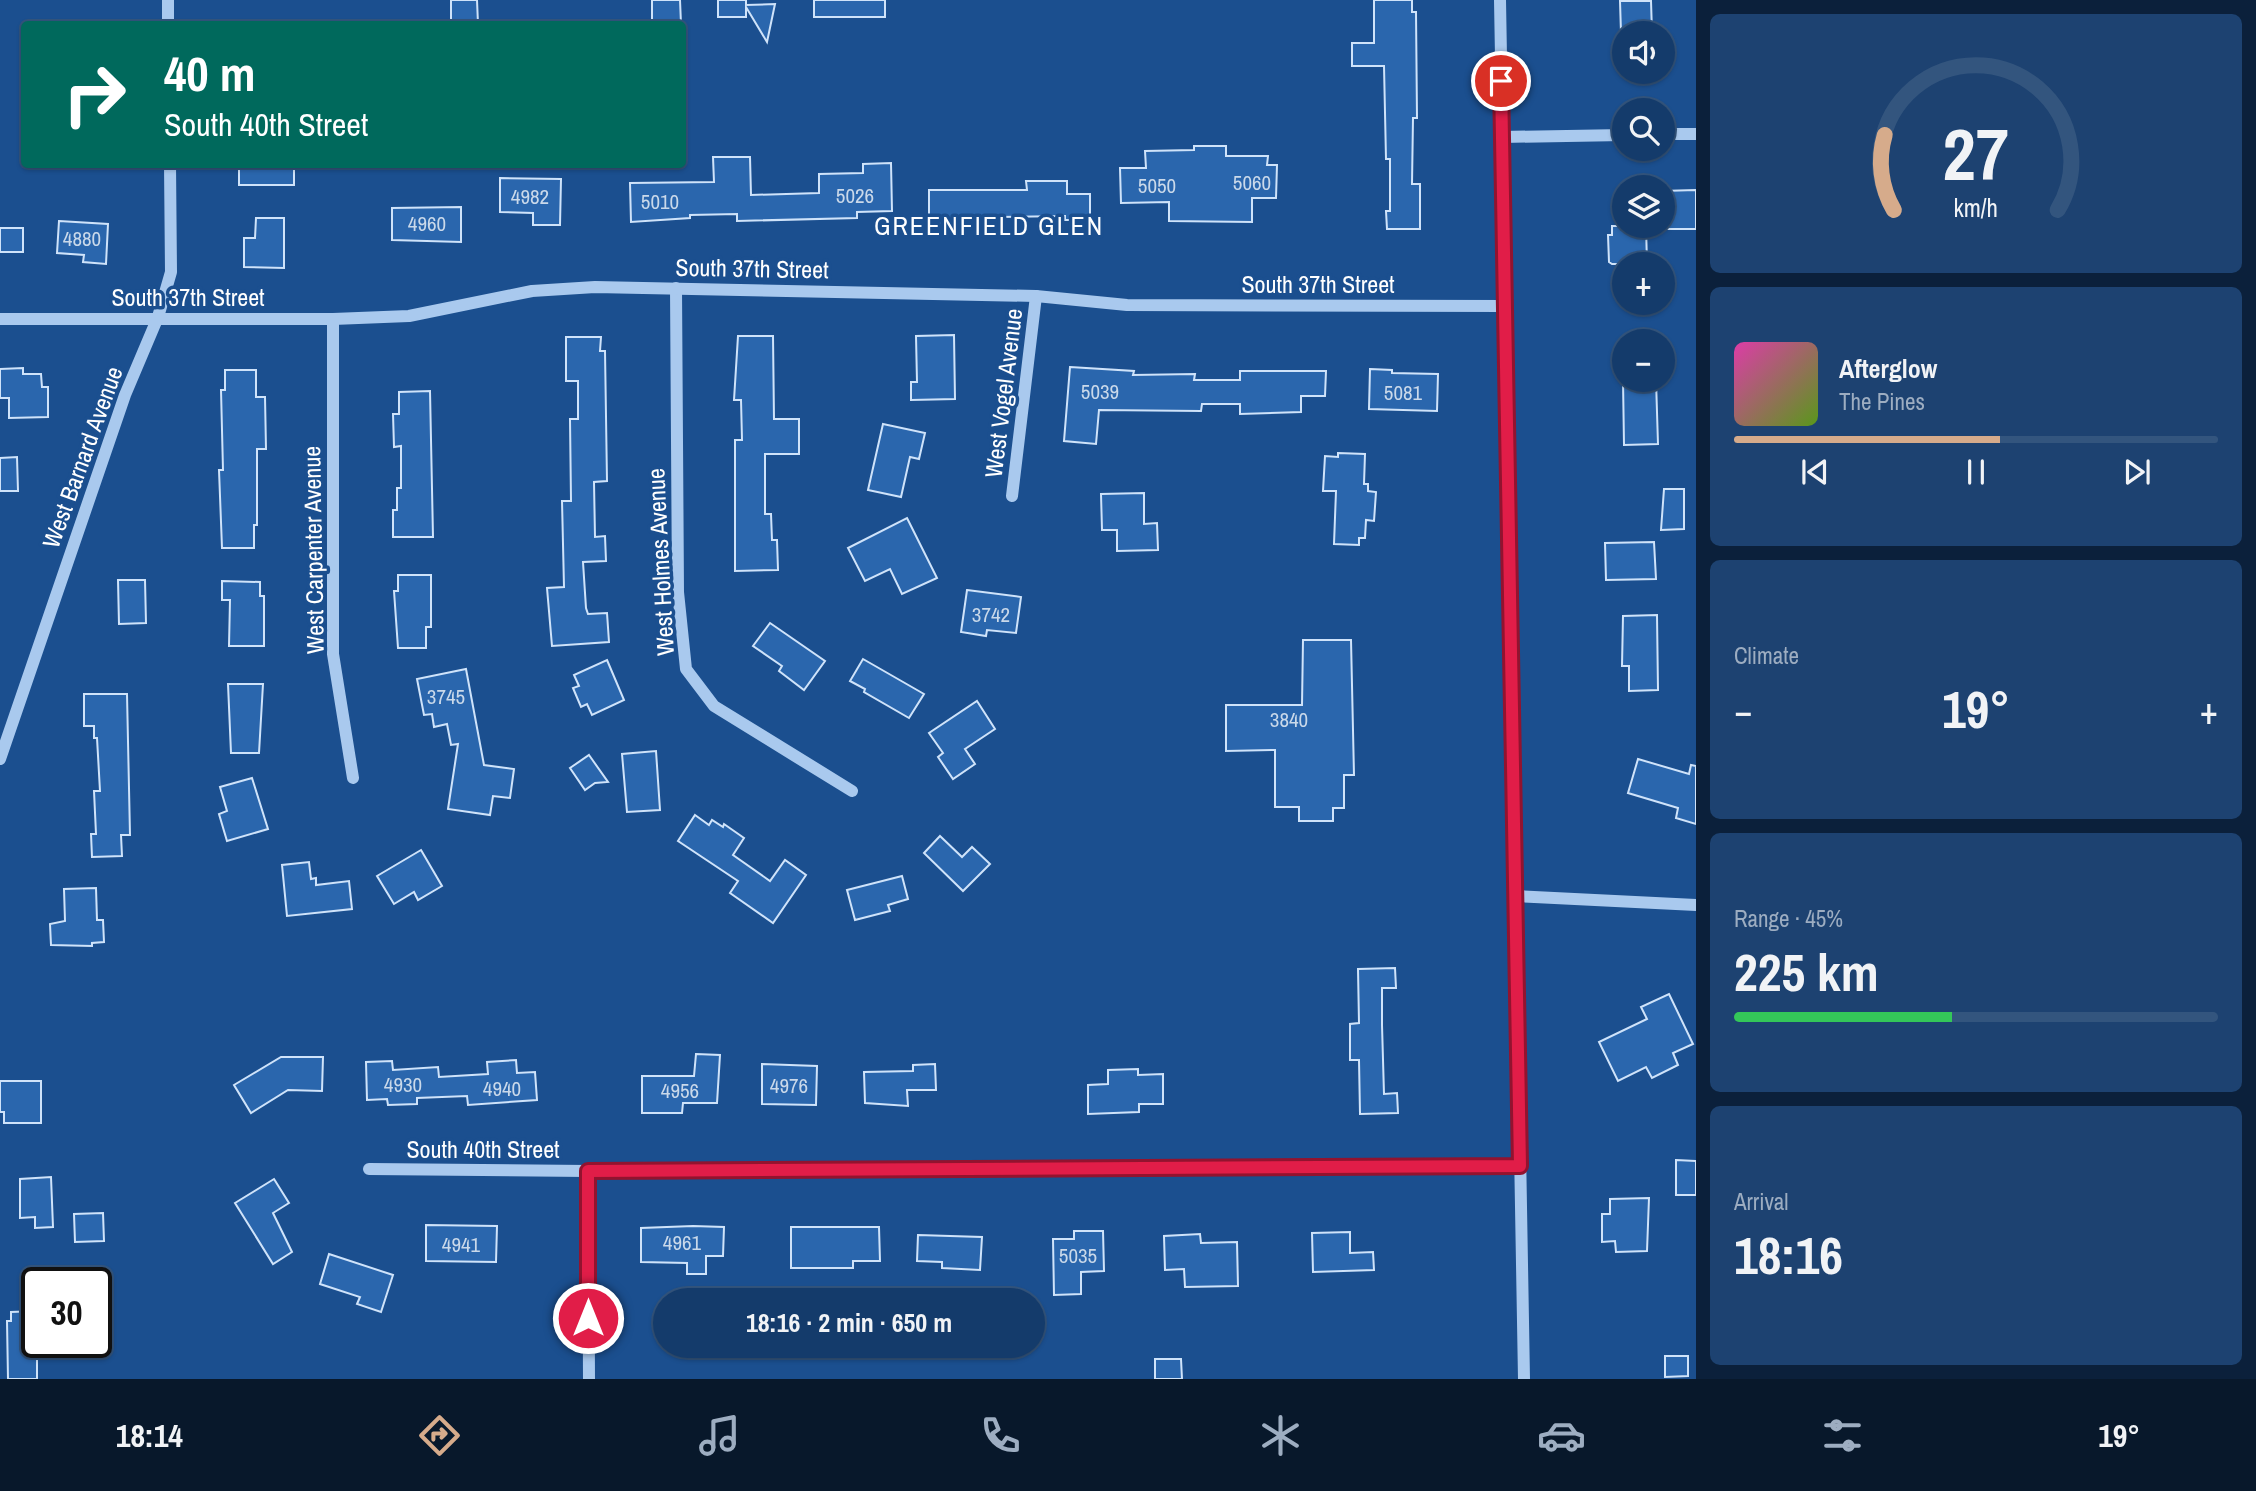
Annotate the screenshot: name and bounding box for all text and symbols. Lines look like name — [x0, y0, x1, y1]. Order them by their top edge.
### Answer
map controls — [1612, 21, 1675, 392]
button: sound — [1612, 21, 1675, 84]
text: 40 m — [164, 40, 256, 106]
icon: right — [49, 49, 140, 140]
pin — [1471, 51, 1531, 111]
icon: arrive — [1482, 62, 1520, 100]
button: search — [1612, 98, 1675, 161]
text: South 40th Street — [164, 103, 368, 146]
text: 27 — [1943, 105, 2009, 203]
house number: 5060 — [1233, 168, 1271, 197]
house number: 5050 — [1138, 171, 1176, 200]
button: layers — [1612, 175, 1675, 238]
house number: 5026 — [836, 181, 874, 210]
house number: 4982 — [511, 182, 549, 211]
house number: 5010 — [641, 187, 679, 216]
text: km/h — [1954, 190, 1998, 224]
district label: GREENFIELD GLEN — [874, 208, 1104, 243]
house number: 4960 — [408, 209, 446, 238]
house number: 4880 — [63, 224, 101, 253]
street label: South 37th Street — [675, 251, 829, 285]
button: + — [1612, 252, 1675, 315]
street label: South 37th Street — [1241, 268, 1395, 300]
street label: South 37th Street — [111, 281, 265, 313]
street label: West Vogel Avenue — [977, 307, 1029, 479]
button: − — [1612, 329, 1675, 392]
text: Afterglow — [1839, 351, 1937, 386]
street label: West Barnard Avenue — [34, 362, 130, 552]
house number: 5039 — [1081, 377, 1119, 406]
house number: 5081 — [1384, 378, 1423, 407]
text: The Pines — [1839, 386, 1925, 417]
street label: West Carpenter Avenue — [295, 446, 331, 654]
icon: previous — [1796, 453, 1834, 491]
icon: pause — [1957, 453, 1995, 491]
icon: next — [2118, 453, 2156, 491]
street label: West Holmes Avenue — [639, 468, 681, 656]
house number: 3742 — [972, 600, 1010, 629]
text: Climate — [1734, 640, 1799, 671]
text: 19° — [1942, 674, 2010, 744]
house number: 3745 — [427, 682, 465, 711]
text: − — [1734, 685, 1752, 736]
text: + — [2200, 685, 2218, 736]
house number: 3840 — [1270, 705, 1308, 734]
text: Range · 45% — [1734, 903, 1843, 934]
text: 225 km — [1734, 937, 1879, 1007]
house number: 4930 — [384, 1070, 422, 1099]
house number: 4976 — [770, 1071, 808, 1100]
house number: 4940 — [483, 1074, 521, 1103]
house number: 4956 — [661, 1076, 699, 1105]
street label: South 40th Street — [406, 1133, 560, 1165]
text: Arrival — [1734, 1186, 1789, 1217]
text: 18:16 — [1734, 1220, 1843, 1290]
house number: 4961 — [663, 1228, 702, 1257]
house number: 4941 — [442, 1230, 481, 1259]
house number: 5035 — [1059, 1241, 1097, 1270]
speed limit sign: 30 — [21, 1267, 112, 1358]
position arrow — [551, 1281, 625, 1355]
text: 18:16 · 2 min · 650 m — [746, 1305, 952, 1340]
icon: directions — [415, 1411, 464, 1460]
icon: music — [695, 1411, 744, 1460]
icon: phone — [976, 1411, 1025, 1460]
icon: climate — [1256, 1411, 1305, 1460]
icon: car — [1537, 1411, 1586, 1460]
icon: filters — [1818, 1411, 1867, 1460]
text: 18:14 — [116, 1414, 183, 1457]
text: 19° — [2098, 1414, 2140, 1457]

